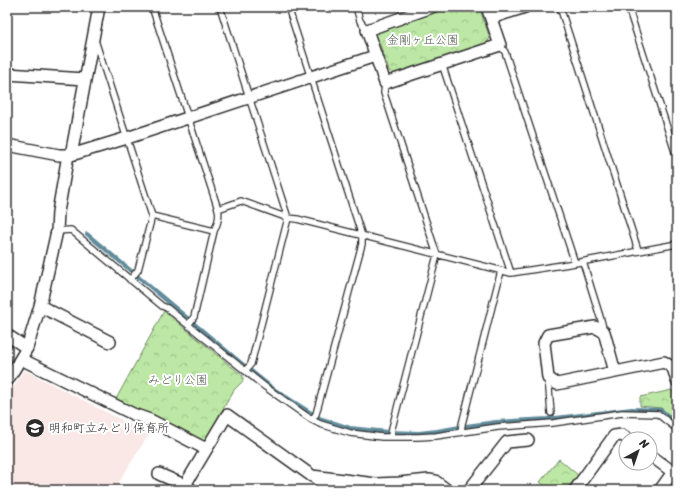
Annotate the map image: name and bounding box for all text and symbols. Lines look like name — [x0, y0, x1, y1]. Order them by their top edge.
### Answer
park label: 金剛ヶ丘公園 — [387, 29, 459, 51]
park label: みどり公園 — [148, 369, 208, 391]
school or university icon: 明和町立みどり保育所 — [24, 417, 46, 439]
place label: 明和町立みどり保育所 — [49, 417, 169, 439]
north arrow — [618, 431, 658, 471]
text: N — [634, 433, 653, 454]

